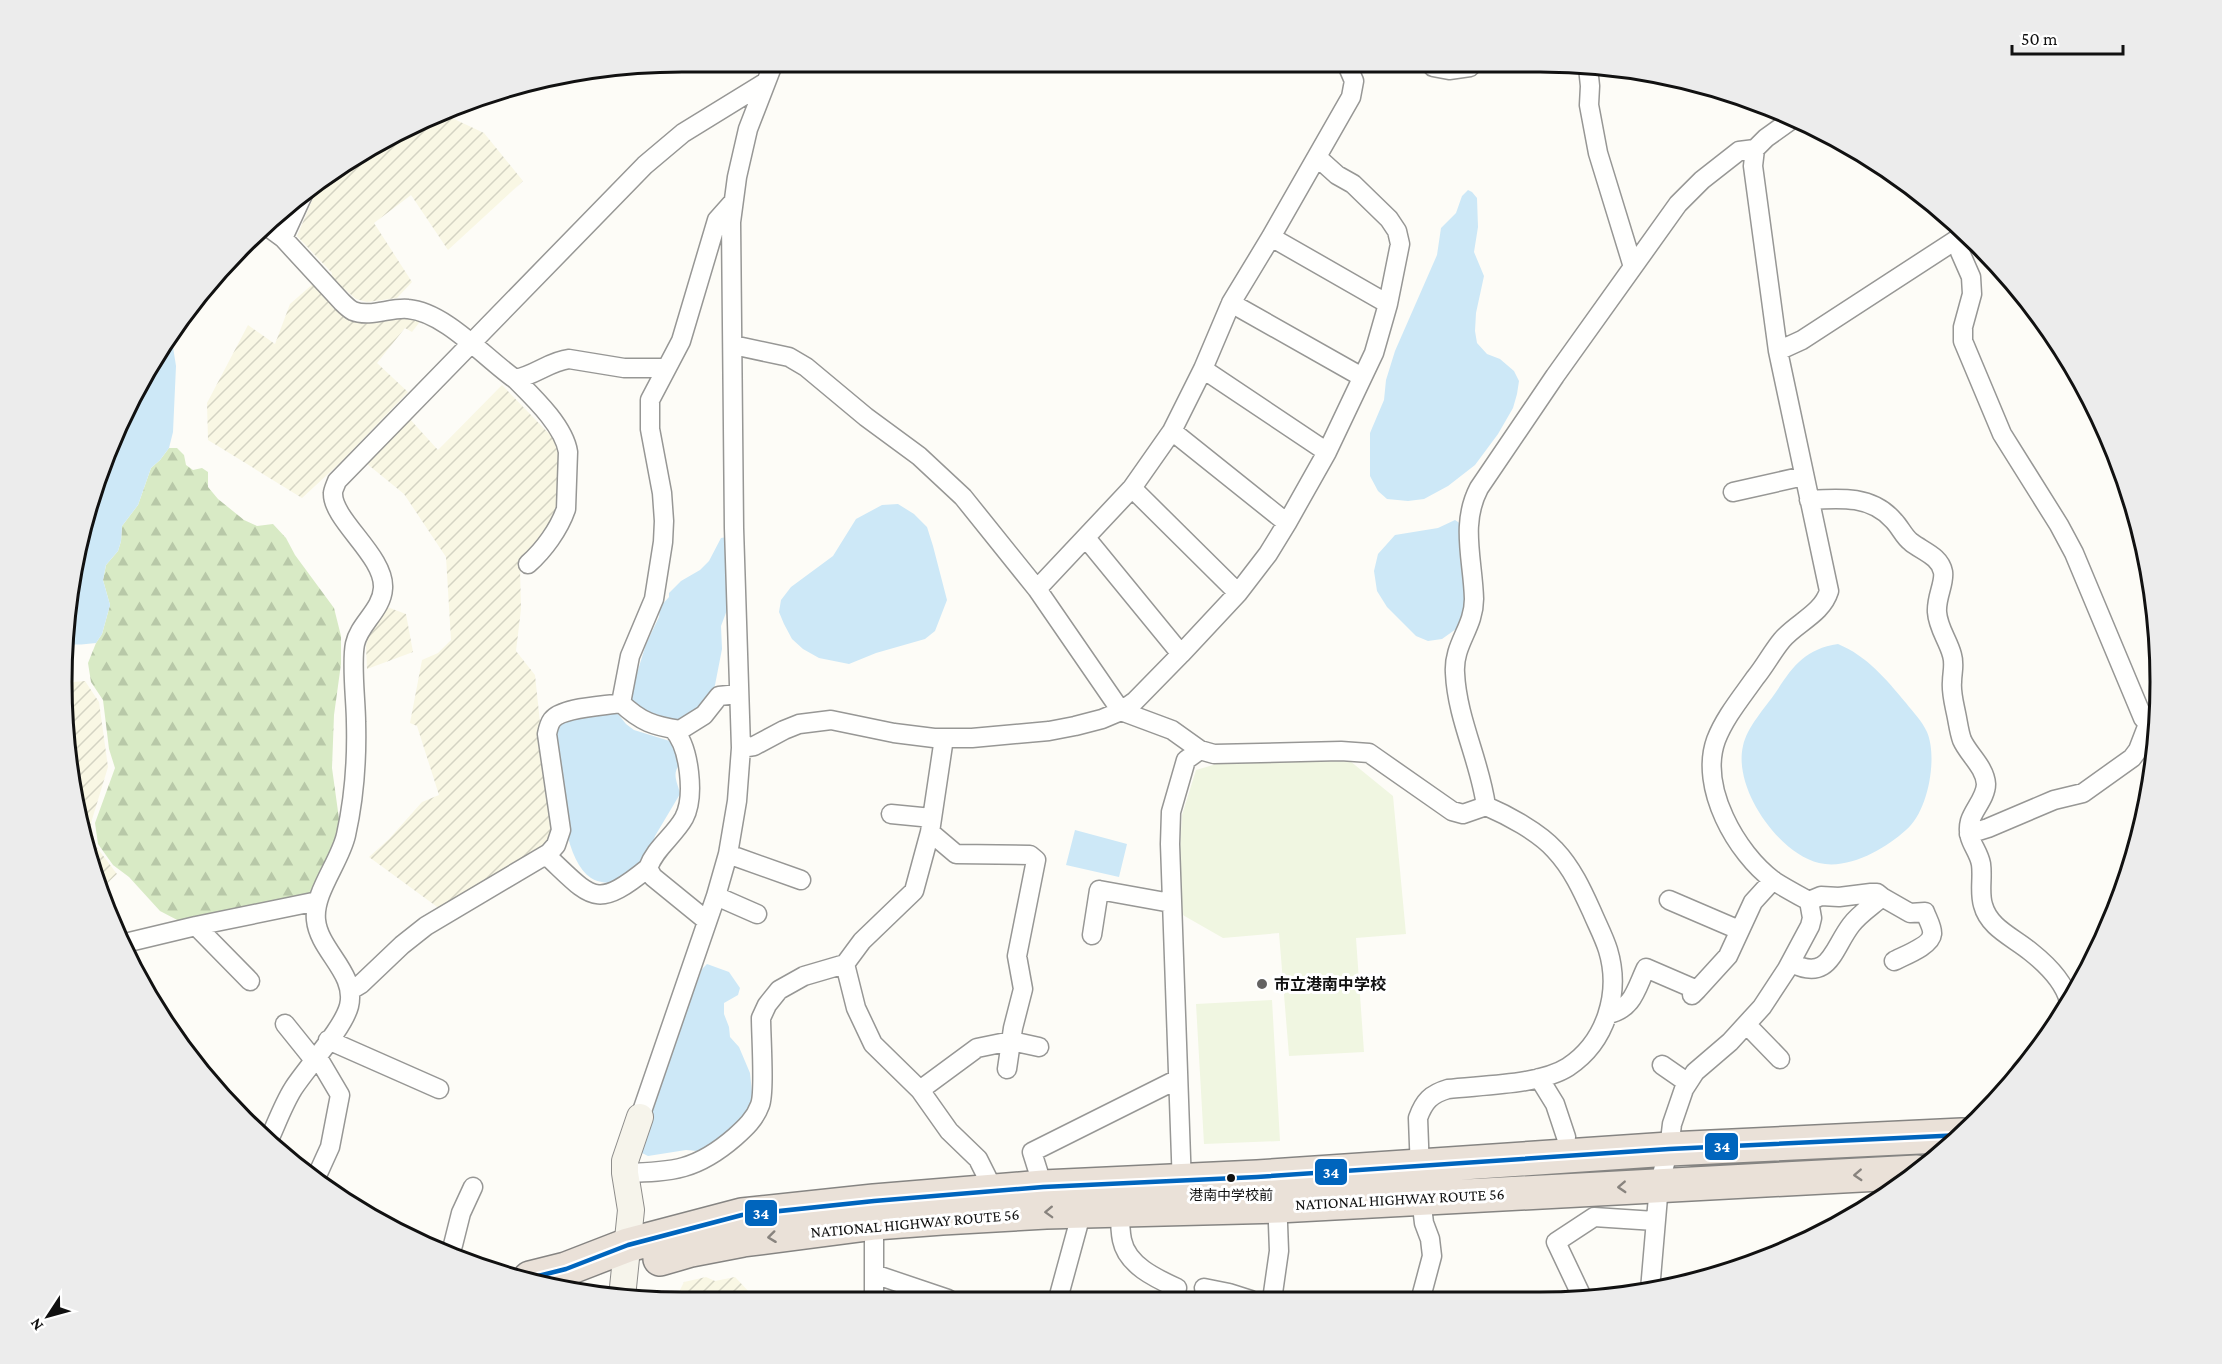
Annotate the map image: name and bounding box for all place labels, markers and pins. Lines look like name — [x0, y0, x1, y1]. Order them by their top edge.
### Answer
place label: 市立港南中学校 — [1274, 976, 1386, 993]
marker: 市立港南中学校 — [1255, 977, 1269, 991]
marker: 港南中学校前 — [1225, 1172, 1237, 1184]
place label: 港南中学校前 — [1189, 1187, 1273, 1203]

